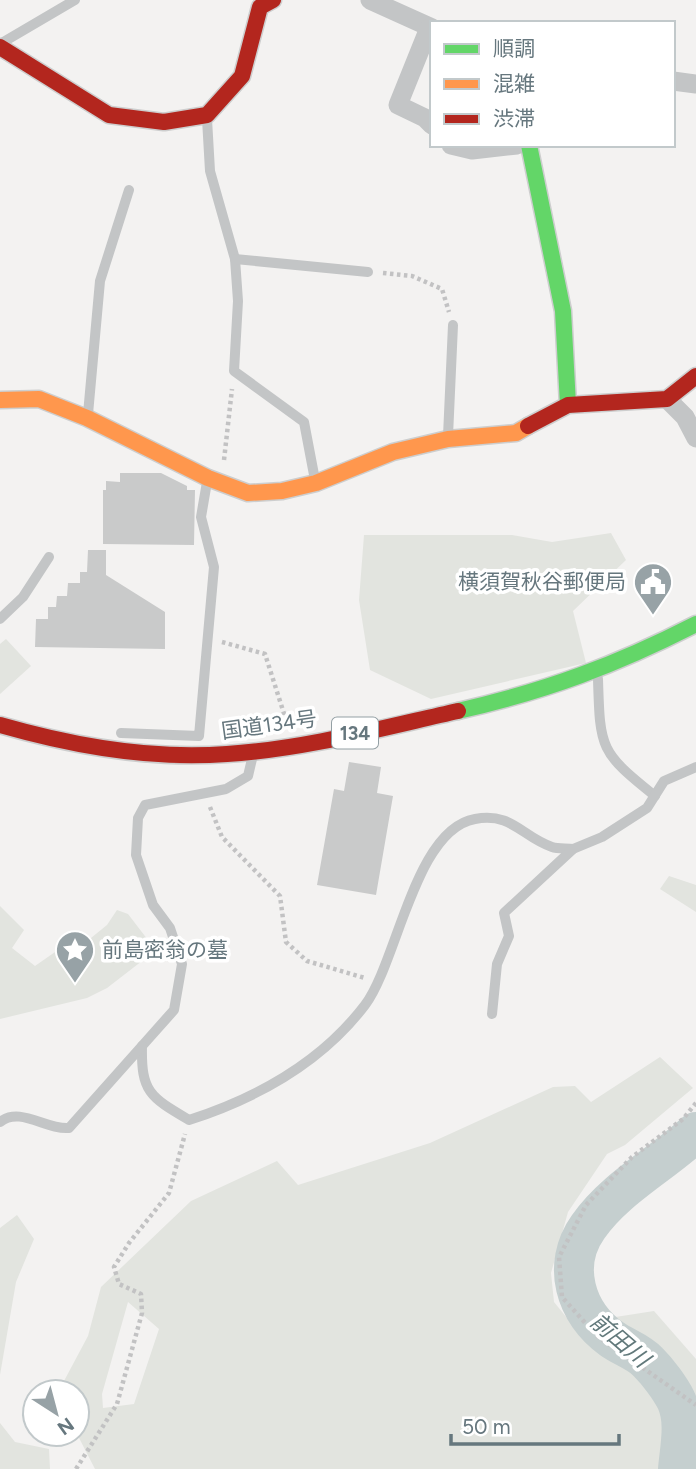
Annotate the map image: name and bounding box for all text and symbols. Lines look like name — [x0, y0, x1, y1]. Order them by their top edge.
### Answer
legend — [430, 21, 675, 147]
text: 順調 — [493, 36, 535, 61]
text: 混雑 — [493, 71, 535, 96]
text: 渋滞 — [493, 106, 535, 131]
public building icon: 横須賀秋谷郵便局 — [632, 561, 674, 616]
place label: 横須賀秋谷郵便局 — [458, 569, 626, 594]
street label: 国道134号 — [220, 705, 318, 744]
road number: 134 — [332, 718, 378, 748]
place icon: 前島密翁の墓 — [54, 929, 96, 984]
place label: 前島密翁の墓 — [102, 937, 228, 962]
water label: 前田川 — [585, 1307, 657, 1375]
north arrow — [21, 1378, 91, 1448]
scale bar — [451, 1402, 619, 1446]
text: N — [53, 1413, 78, 1440]
text: 50 m — [462, 1414, 511, 1439]

